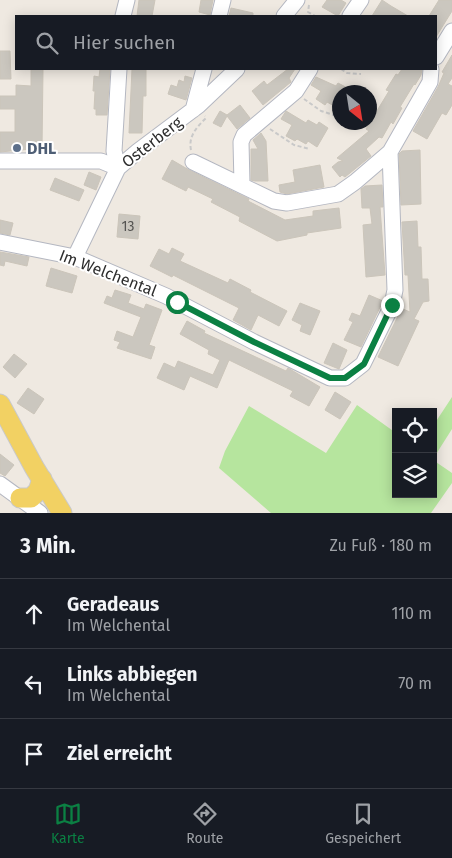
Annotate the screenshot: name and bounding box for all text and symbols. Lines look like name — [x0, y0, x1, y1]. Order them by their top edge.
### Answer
search box — [15, 15, 437, 70]
icon: search — [33, 29, 61, 57]
text: Hier suchen — [73, 31, 176, 54]
north arrow — [332, 85, 377, 130]
street label: Osterberg — [118, 112, 187, 171]
place label: DHL — [27, 139, 56, 158]
marker: DHL — [11, 142, 23, 154]
house number: 13 — [121, 218, 135, 235]
street label: Im Welchental — [56, 246, 160, 300]
route start — [166, 291, 189, 314]
route end — [381, 294, 404, 317]
map controls — [392, 408, 437, 498]
button: locate — [392, 408, 437, 453]
button: layers — [392, 453, 437, 498]
text: 3 Min. — [20, 533, 75, 559]
text: Zu Fuß · 180 m — [329, 536, 432, 555]
text: Geradeaus — [67, 593, 159, 616]
icon: ahead — [20, 600, 48, 628]
text: 110 m — [391, 604, 432, 623]
text: Im Welchental — [67, 616, 170, 635]
text: Links abbiegen — [67, 663, 198, 686]
icon: left — [20, 670, 48, 698]
text: 70 m — [398, 674, 432, 693]
text: Im Welchental — [67, 686, 170, 705]
icon: arrive — [20, 740, 48, 768]
text: Ziel erreicht — [67, 742, 172, 765]
tab: Karte — [51, 800, 85, 847]
tab: Route — [186, 800, 223, 847]
tab: Gespeichert — [325, 800, 401, 847]

